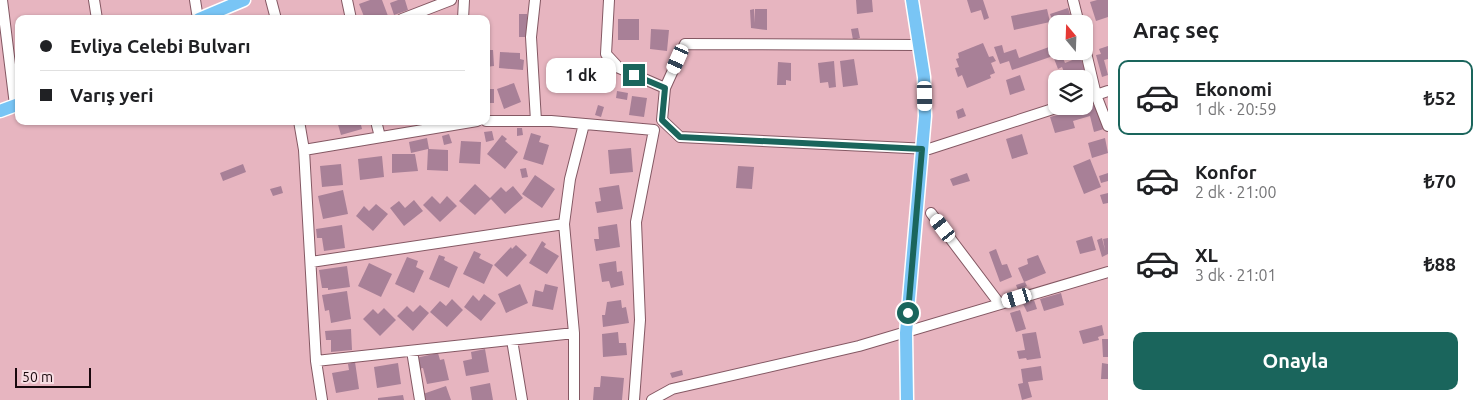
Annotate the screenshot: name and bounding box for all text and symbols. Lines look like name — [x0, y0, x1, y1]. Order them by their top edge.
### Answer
north arrow — [1048, 15, 1092, 60]
map controls — [1048, 15, 1093, 115]
text: Araç seç — [1133, 17, 1219, 42]
text: Evliya Celebi Bulvarı — [70, 35, 251, 57]
car — [665, 42, 690, 76]
callout: 1 dk — [546, 58, 616, 92]
route end — [623, 64, 645, 86]
text: 1 dk — [565, 66, 597, 84]
button: layers — [1048, 70, 1093, 115]
icon: car — [1135, 75, 1180, 120]
text: Ekonomi — [1195, 78, 1272, 100]
car — [917, 81, 932, 111]
text: Varış yeri — [70, 84, 153, 106]
text: ₺52 — [1424, 87, 1456, 109]
text: 1 dk · 20:59 — [1195, 100, 1276, 118]
icon: car — [1135, 158, 1180, 203]
text: Konfor — [1195, 161, 1257, 183]
text: ₺70 — [1424, 170, 1456, 192]
text: 2 dk · 21:00 — [1195, 183, 1276, 201]
car — [927, 212, 958, 244]
icon: car — [1135, 241, 1180, 286]
text: XL — [1195, 244, 1218, 266]
text: ₺88 — [1424, 253, 1456, 275]
text: 3 dk · 21:01 — [1195, 266, 1276, 284]
car — [1000, 286, 1033, 310]
route start — [897, 302, 919, 324]
button: Onayla — [1133, 332, 1458, 390]
scale bar — [15, 365, 91, 388]
text: 50 m — [22, 369, 53, 385]

